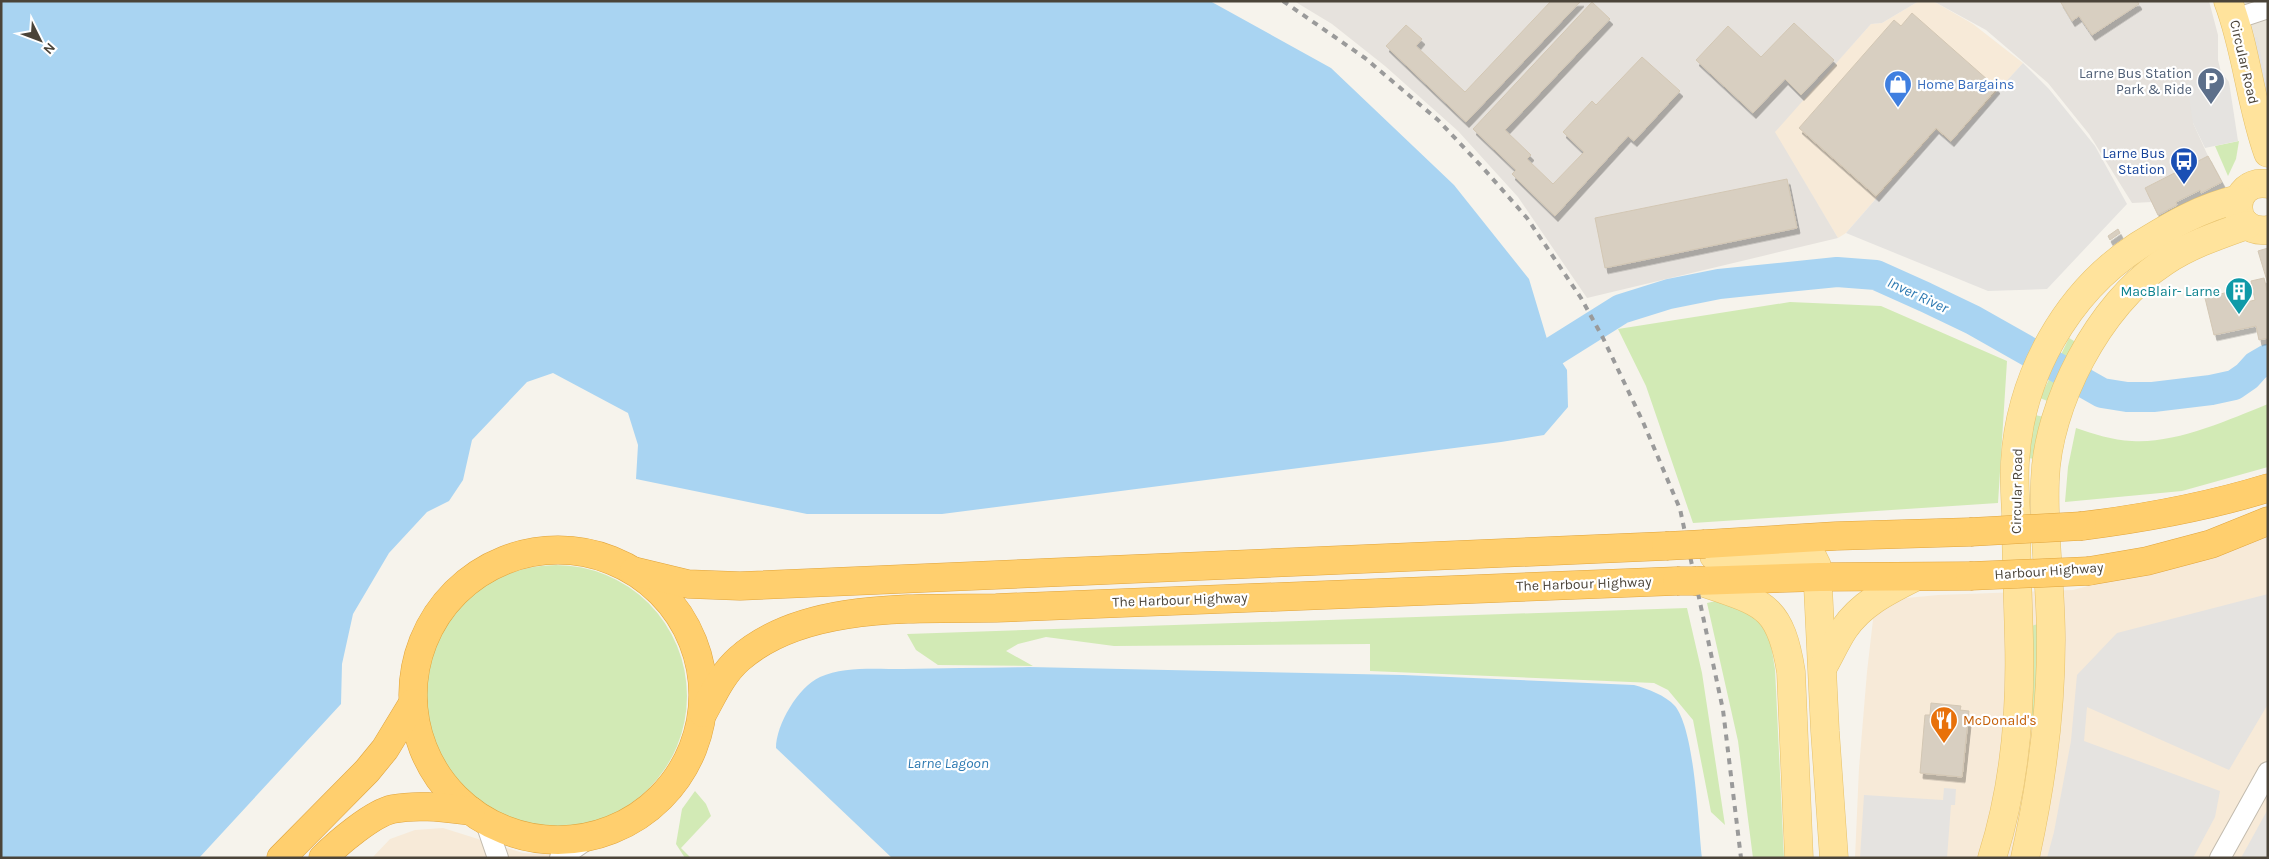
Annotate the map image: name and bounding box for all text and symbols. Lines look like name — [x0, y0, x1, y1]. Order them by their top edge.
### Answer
north arrow — [15, 15, 65, 65]
street label: Circular Road — [2226, 18, 2262, 106]
text: N — [40, 39, 59, 58]
place label: Larne Bus Station Park & Ride — [2079, 65, 2192, 98]
parking icon: Larne Bus Station Park & Ride — [2196, 66, 2226, 105]
shop icon: Home Bargains — [1883, 69, 1913, 108]
place label: Home Bargains — [1917, 76, 2014, 93]
place label: Larne Bus Station — [2102, 145, 2165, 178]
bus stop icon: Larne Bus Station — [2169, 146, 2199, 185]
water label: Inver River — [1885, 273, 1952, 317]
building icon: MacBlair- Larne — [2224, 276, 2254, 315]
place label: MacBlair- Larne — [2121, 283, 2220, 300]
street label: Circular Road — [2008, 448, 2026, 534]
street label: Harbour Highway — [1994, 559, 2105, 583]
street label: The Harbour Highway — [1516, 573, 1652, 595]
street label: The Harbour Highway — [1112, 589, 1248, 611]
restaurant icon: McDonald's — [1929, 705, 1959, 744]
place label: McDonald's — [1963, 712, 2037, 729]
water label: Larne Lagoon — [907, 754, 989, 772]

